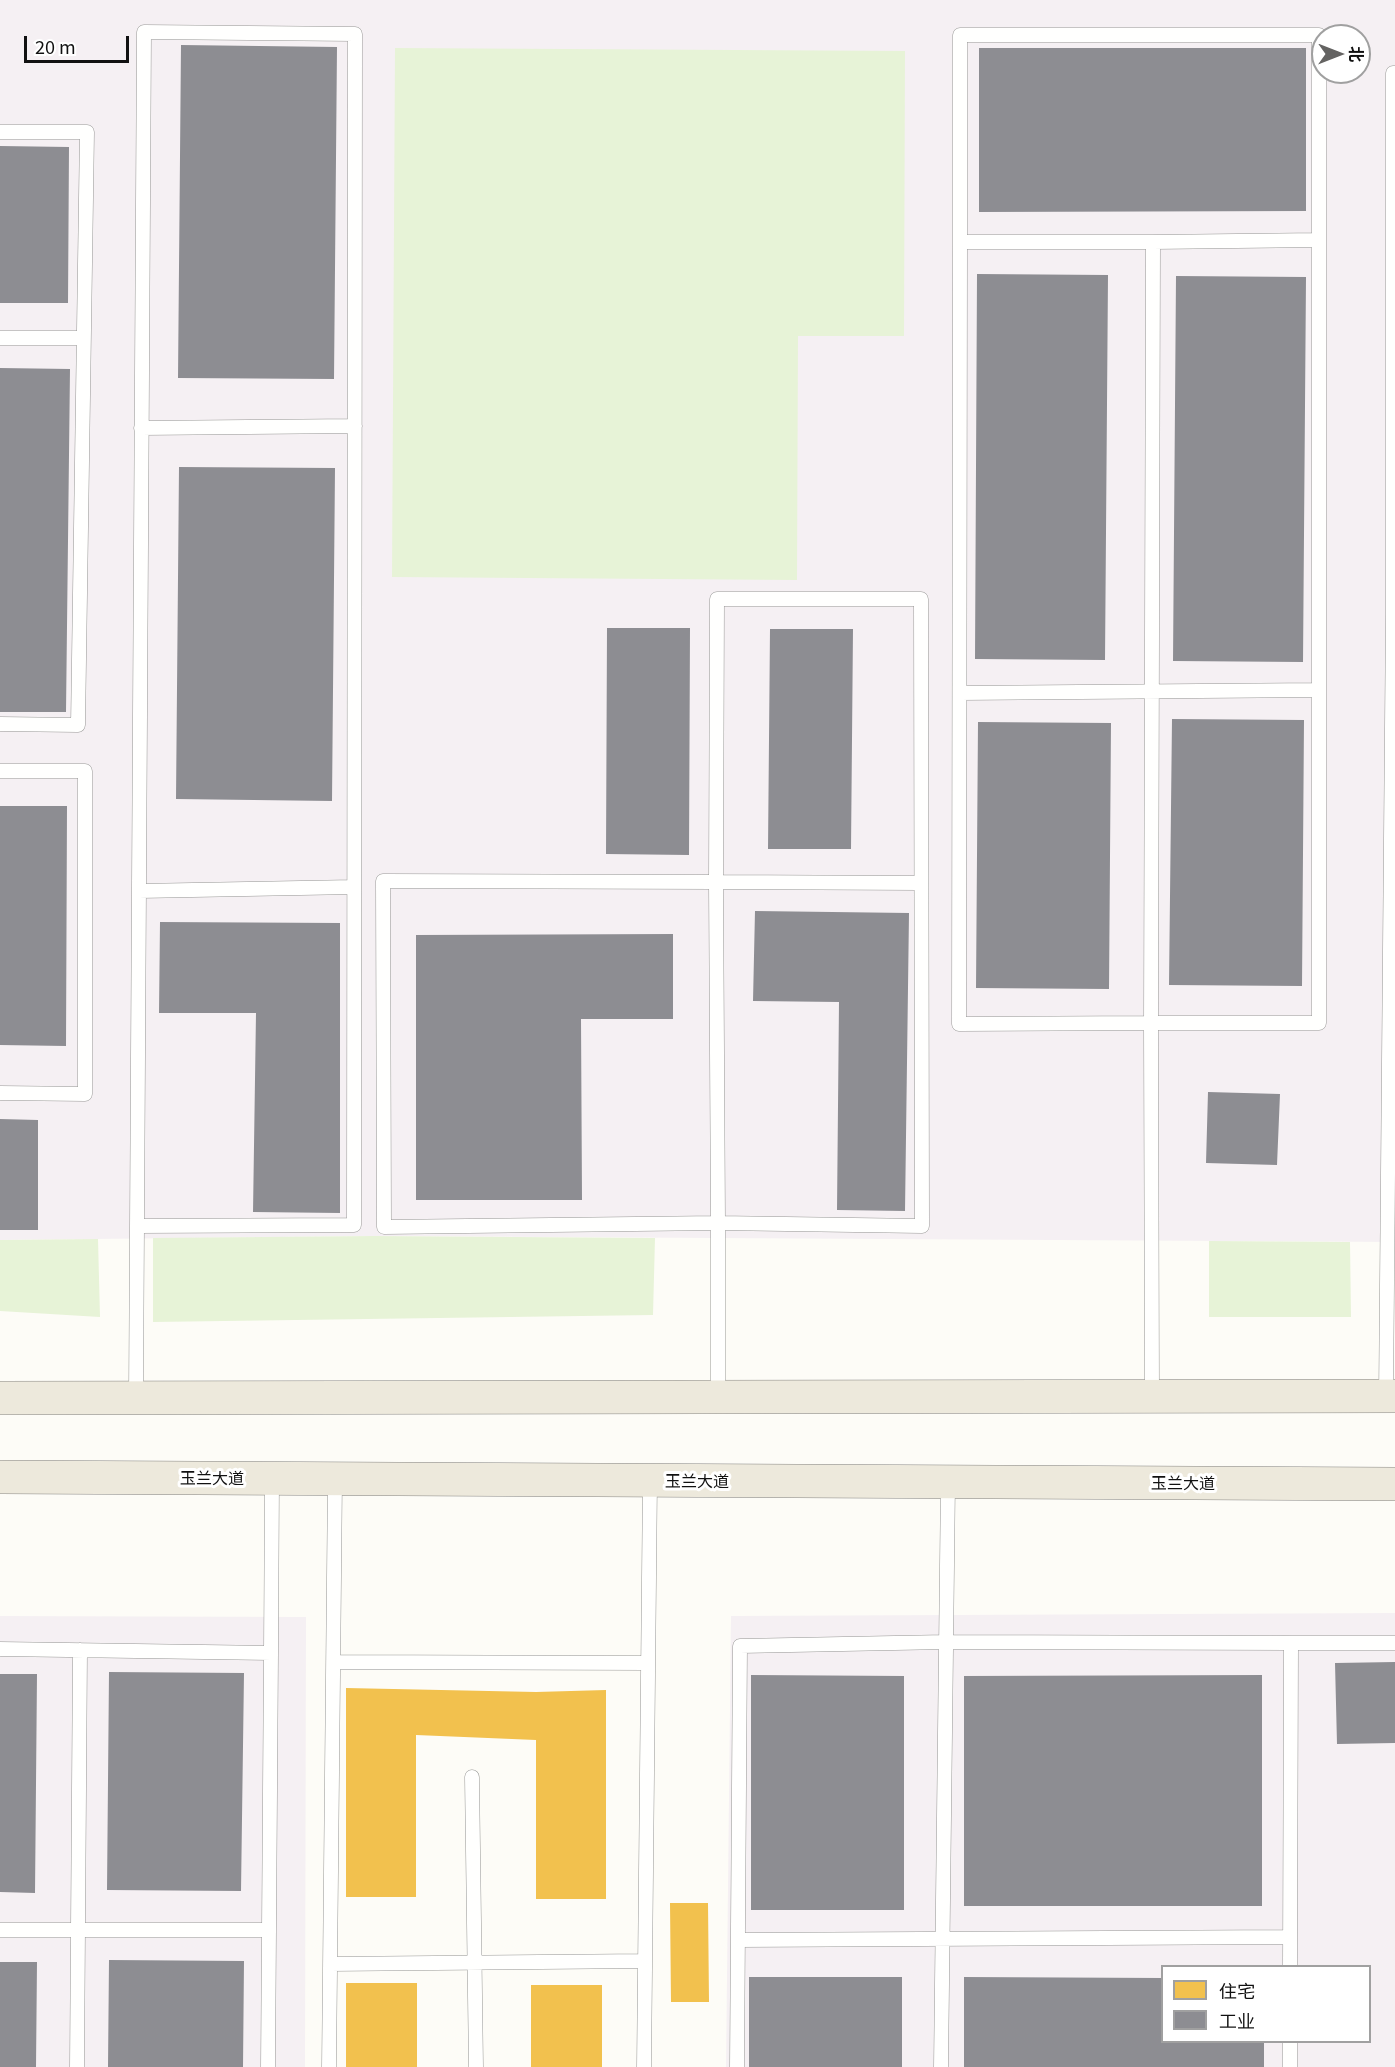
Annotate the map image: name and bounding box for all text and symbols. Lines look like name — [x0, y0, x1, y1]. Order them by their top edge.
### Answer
scale bar — [27, 24, 132, 62]
north arrow — [1311, 24, 1371, 84]
text: 20 m — [35, 33, 76, 59]
text: 北 — [1345, 46, 1369, 62]
street label: 玉兰大道 — [180, 1468, 244, 1488]
street label: 玉兰大道 — [665, 1471, 729, 1491]
street label: 玉兰大道 — [1151, 1473, 1215, 1493]
legend — [1161, 1965, 1371, 2043]
text: 住宅 — [1219, 1977, 1255, 2003]
text: 工业 — [1219, 2007, 1255, 2033]

